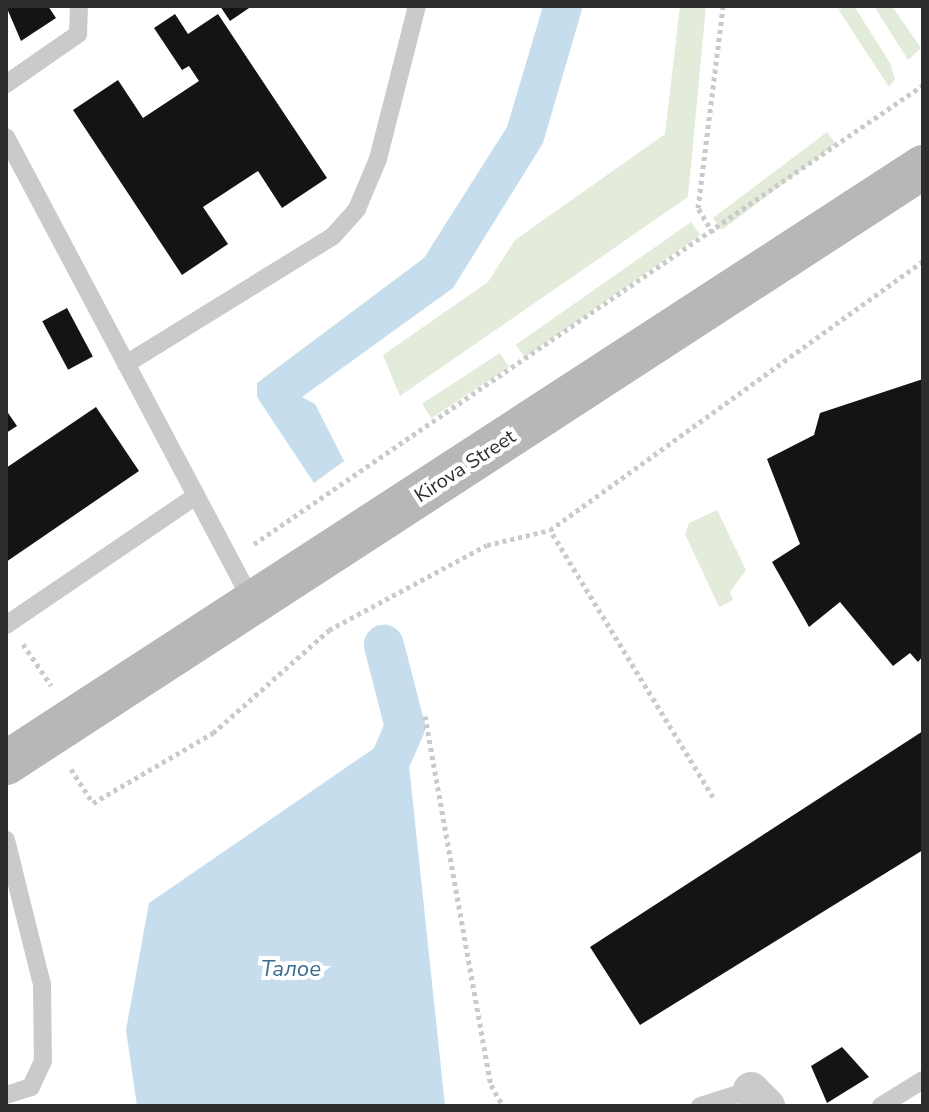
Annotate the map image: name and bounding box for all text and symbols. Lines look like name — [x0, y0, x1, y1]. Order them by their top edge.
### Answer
street label: Kirova Street — [410, 424, 520, 508]
water label: Талое — [261, 957, 321, 983]

